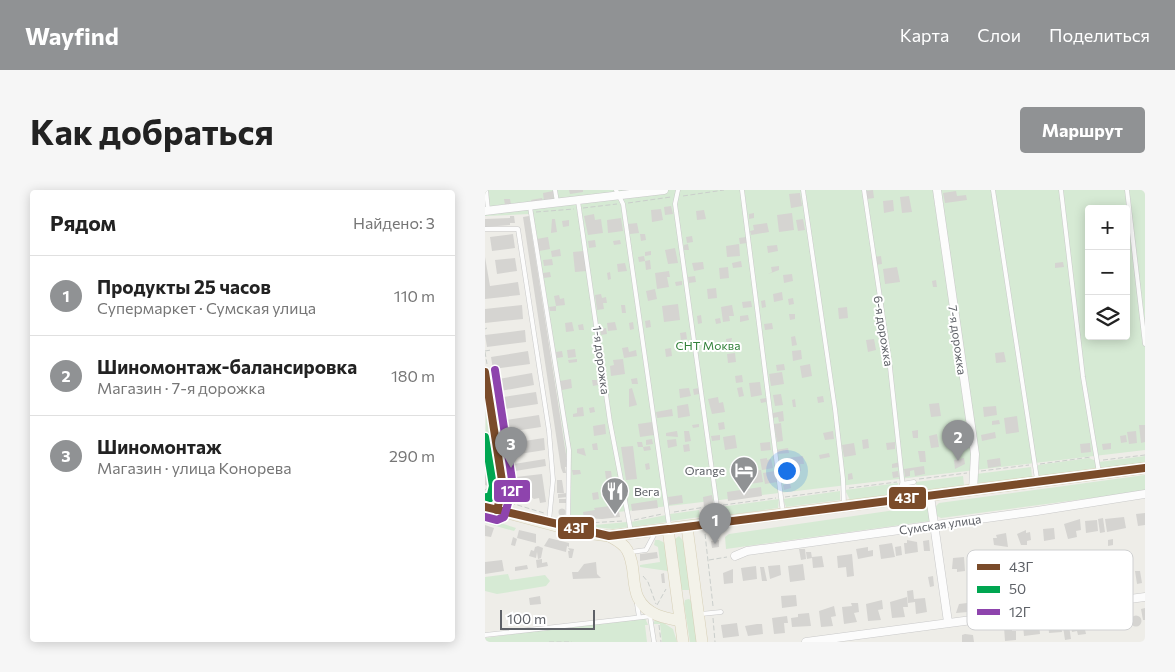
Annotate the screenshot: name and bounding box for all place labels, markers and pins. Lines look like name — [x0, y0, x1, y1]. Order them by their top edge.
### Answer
pin: 2 — [942, 420, 974, 461]
pin: 3 — [495, 427, 527, 468]
hotel icon: Orange — [729, 455, 759, 494]
place label: Orange — [685, 463, 725, 477]
restaurant icon: Вега — [600, 476, 630, 515]
place label: Вега — [634, 484, 660, 498]
pin: 1 — [699, 503, 731, 544]

